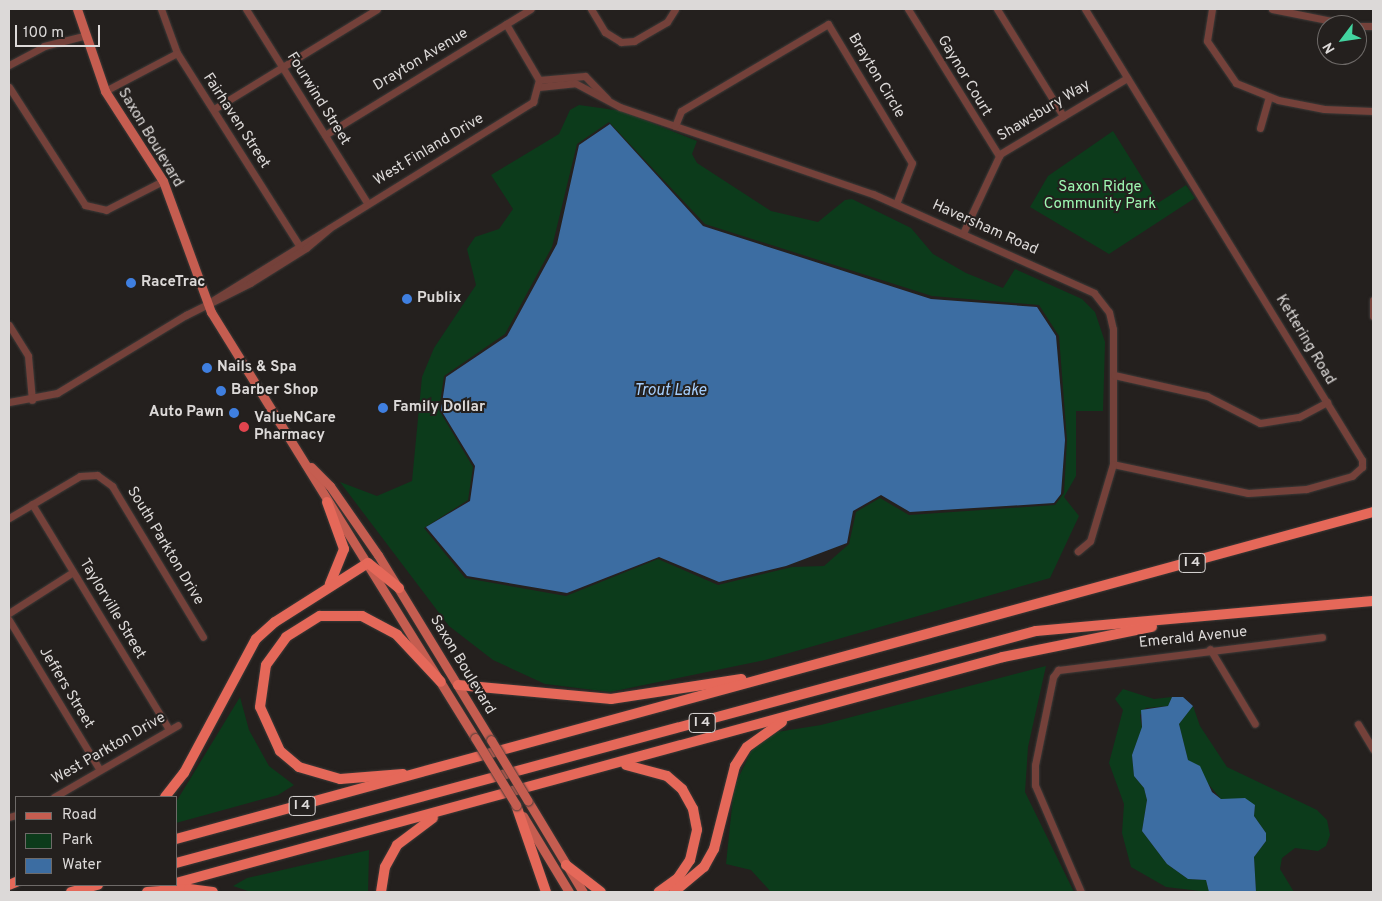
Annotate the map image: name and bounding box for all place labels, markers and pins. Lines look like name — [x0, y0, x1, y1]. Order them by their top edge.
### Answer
place label: RaceTrac — [141, 274, 205, 292]
marker: RaceTrac — [125, 277, 137, 289]
place label: Publix — [417, 290, 461, 308]
marker: Publix — [401, 293, 413, 305]
place label: Nails & Spa — [217, 359, 297, 377]
marker: Nails & Spa — [201, 362, 213, 374]
place label: Barber Shop — [231, 382, 318, 400]
marker: Barber Shop — [215, 385, 227, 397]
place label: Family Dollar — [393, 399, 485, 417]
marker: Family Dollar — [377, 402, 389, 414]
place label: Auto Pawn — [149, 404, 224, 422]
marker: Auto Pawn — [228, 407, 240, 419]
place label: ValueNCare Pharmacy — [254, 409, 336, 444]
marker: ValueNCare Pharmacy — [238, 421, 250, 433]

